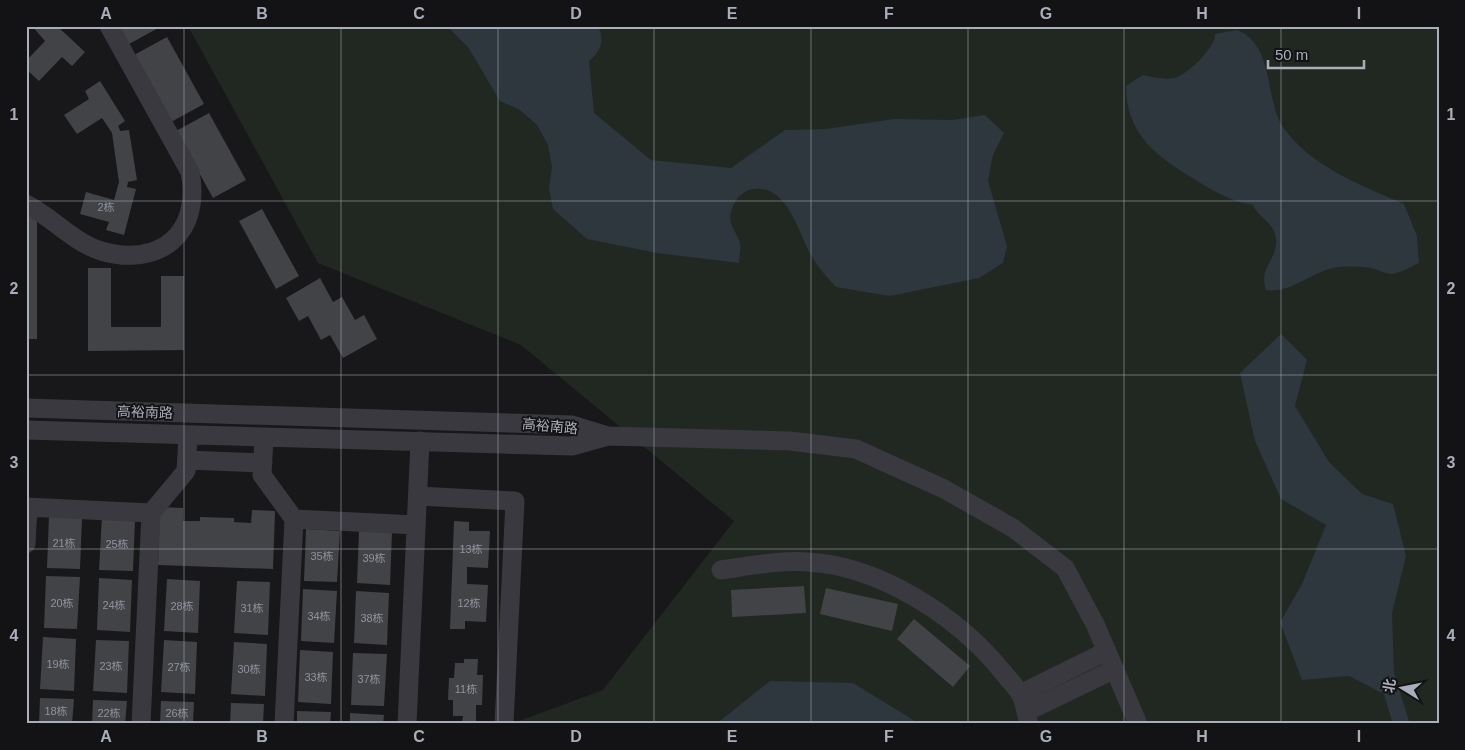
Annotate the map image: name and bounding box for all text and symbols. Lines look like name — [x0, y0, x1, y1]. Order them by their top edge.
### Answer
text: A — [100, 5, 112, 22]
text: B — [256, 5, 268, 22]
text: C — [413, 5, 425, 22]
text: D — [570, 5, 582, 22]
text: E — [727, 5, 738, 22]
text: F — [884, 5, 894, 22]
text: G — [1040, 5, 1052, 22]
text: H — [1196, 5, 1208, 22]
text: I — [1357, 5, 1361, 22]
scale bar — [1268, 38, 1364, 70]
text: 50 m — [1275, 46, 1308, 63]
text: 1 — [10, 106, 19, 123]
text: 1 — [1447, 106, 1456, 123]
house number: 2栋 — [97, 201, 115, 213]
text: 2 — [10, 280, 19, 297]
text: 2 — [1447, 280, 1456, 297]
street label: 高裕南路 — [117, 403, 173, 421]
street label: 高裕南路 — [521, 416, 579, 436]
text: 3 — [10, 454, 19, 471]
text: 3 — [1447, 454, 1456, 471]
house number: 21栋 — [52, 537, 76, 549]
house number: 25栋 — [105, 538, 129, 550]
house number: 13栋 — [459, 543, 483, 555]
house number: 35栋 — [310, 550, 334, 562]
house number: 39栋 — [362, 552, 386, 564]
house number: 20栋 — [50, 597, 74, 609]
house number: 12栋 — [457, 597, 481, 609]
house number: 24栋 — [102, 599, 126, 611]
house number: 28栋 — [170, 600, 194, 612]
house number: 31栋 — [240, 602, 264, 614]
house number: 34栋 — [307, 610, 331, 622]
house number: 38栋 — [360, 612, 384, 624]
text: 4 — [10, 627, 19, 644]
text: 4 — [1447, 627, 1456, 644]
house number: 19栋 — [46, 658, 70, 670]
house number: 23栋 — [99, 660, 123, 672]
house number: 27栋 — [167, 661, 191, 673]
north arrow — [1378, 662, 1428, 712]
house number: 30栋 — [237, 663, 261, 675]
house number: 33栋 — [304, 671, 328, 683]
house number: 37栋 — [357, 673, 381, 685]
text: 北 — [1380, 677, 1398, 694]
house number: 11栋 — [455, 683, 477, 695]
house number: 18栋 — [44, 705, 68, 717]
house number: 22栋 — [97, 707, 121, 719]
house number: 26栋 — [165, 707, 189, 719]
text: A — [100, 728, 112, 745]
text: B — [256, 728, 268, 745]
text: C — [413, 728, 425, 745]
text: D — [570, 728, 582, 745]
text: E — [727, 728, 738, 745]
text: F — [884, 728, 894, 745]
text: G — [1040, 728, 1052, 745]
text: H — [1196, 728, 1208, 745]
text: I — [1357, 728, 1361, 745]

